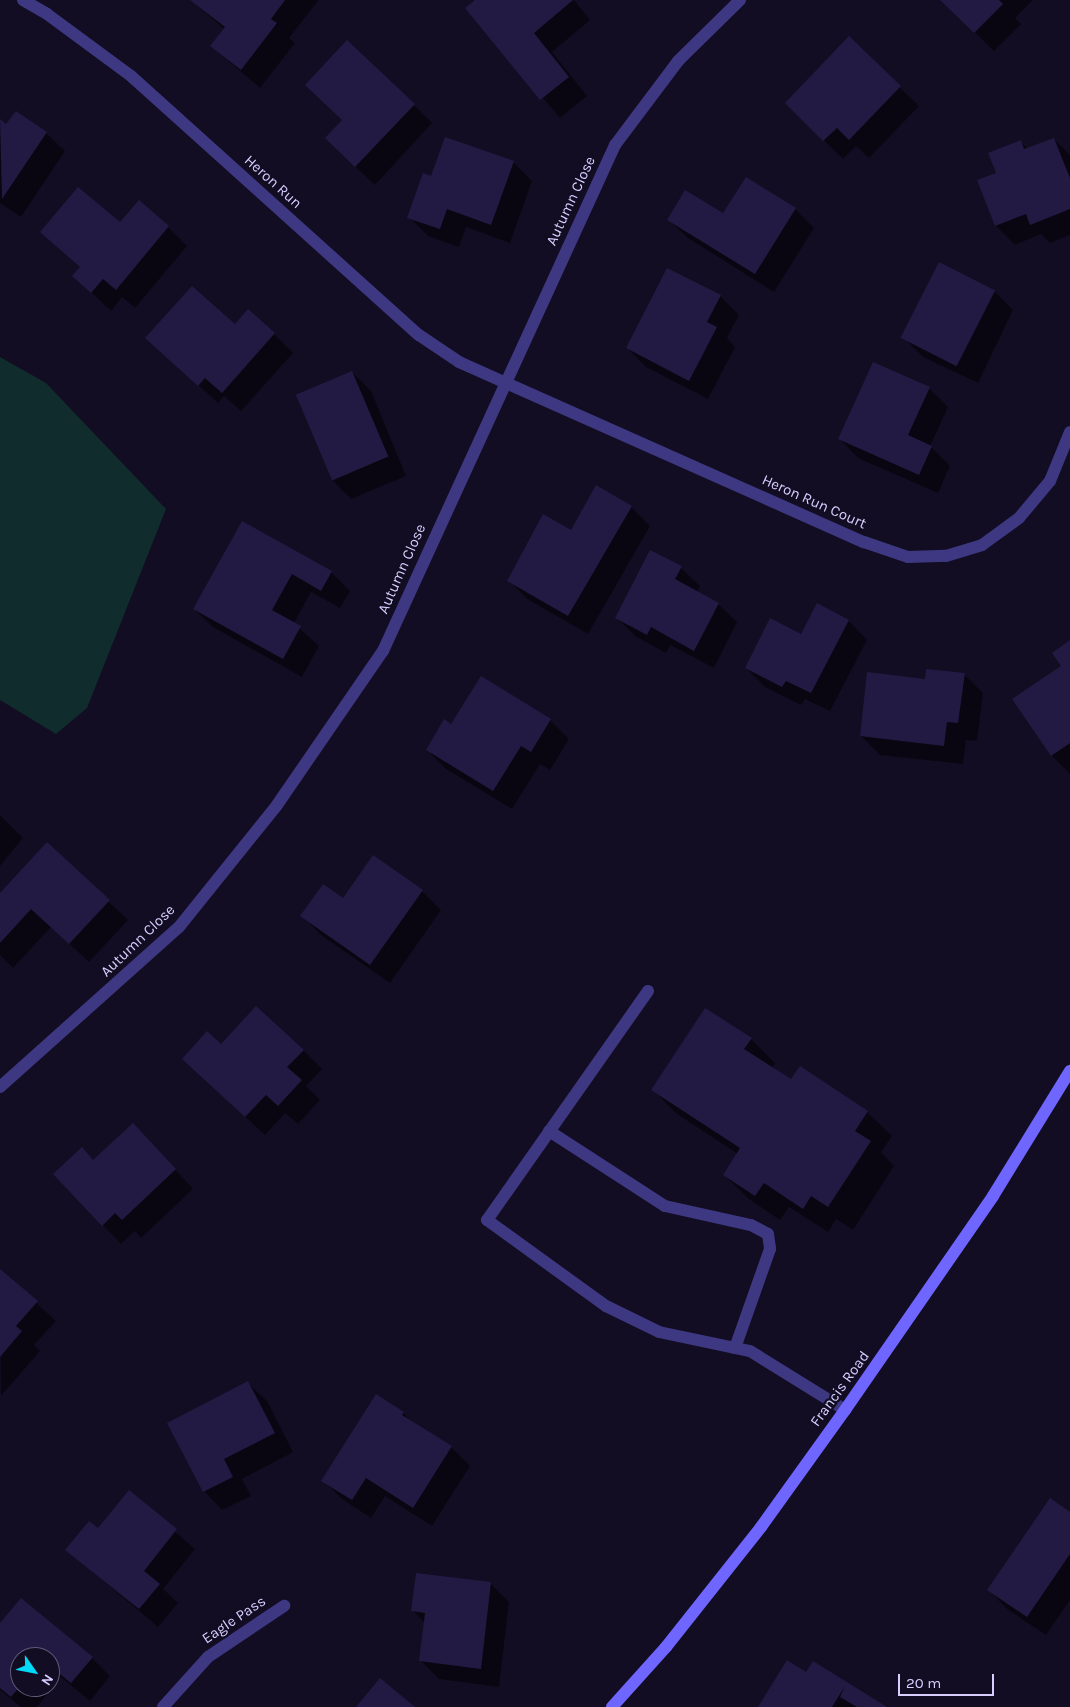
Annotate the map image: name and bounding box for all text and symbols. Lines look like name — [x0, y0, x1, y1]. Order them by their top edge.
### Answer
street label: Heron Run — [240, 151, 306, 213]
street label: Autumn Close — [543, 154, 599, 248]
street label: Heron Run Court — [759, 471, 869, 533]
street label: Autumn Close — [374, 521, 430, 617]
street label: Autumn Close — [97, 901, 179, 981]
street label: Francis Road — [807, 1348, 873, 1430]
street label: Eagle Pass — [199, 1592, 269, 1648]
north arrow — [10, 1647, 60, 1697]
scale bar — [900, 1664, 996, 1696]
text: N — [37, 1671, 57, 1689]
text: 20 m — [906, 1674, 941, 1692]

